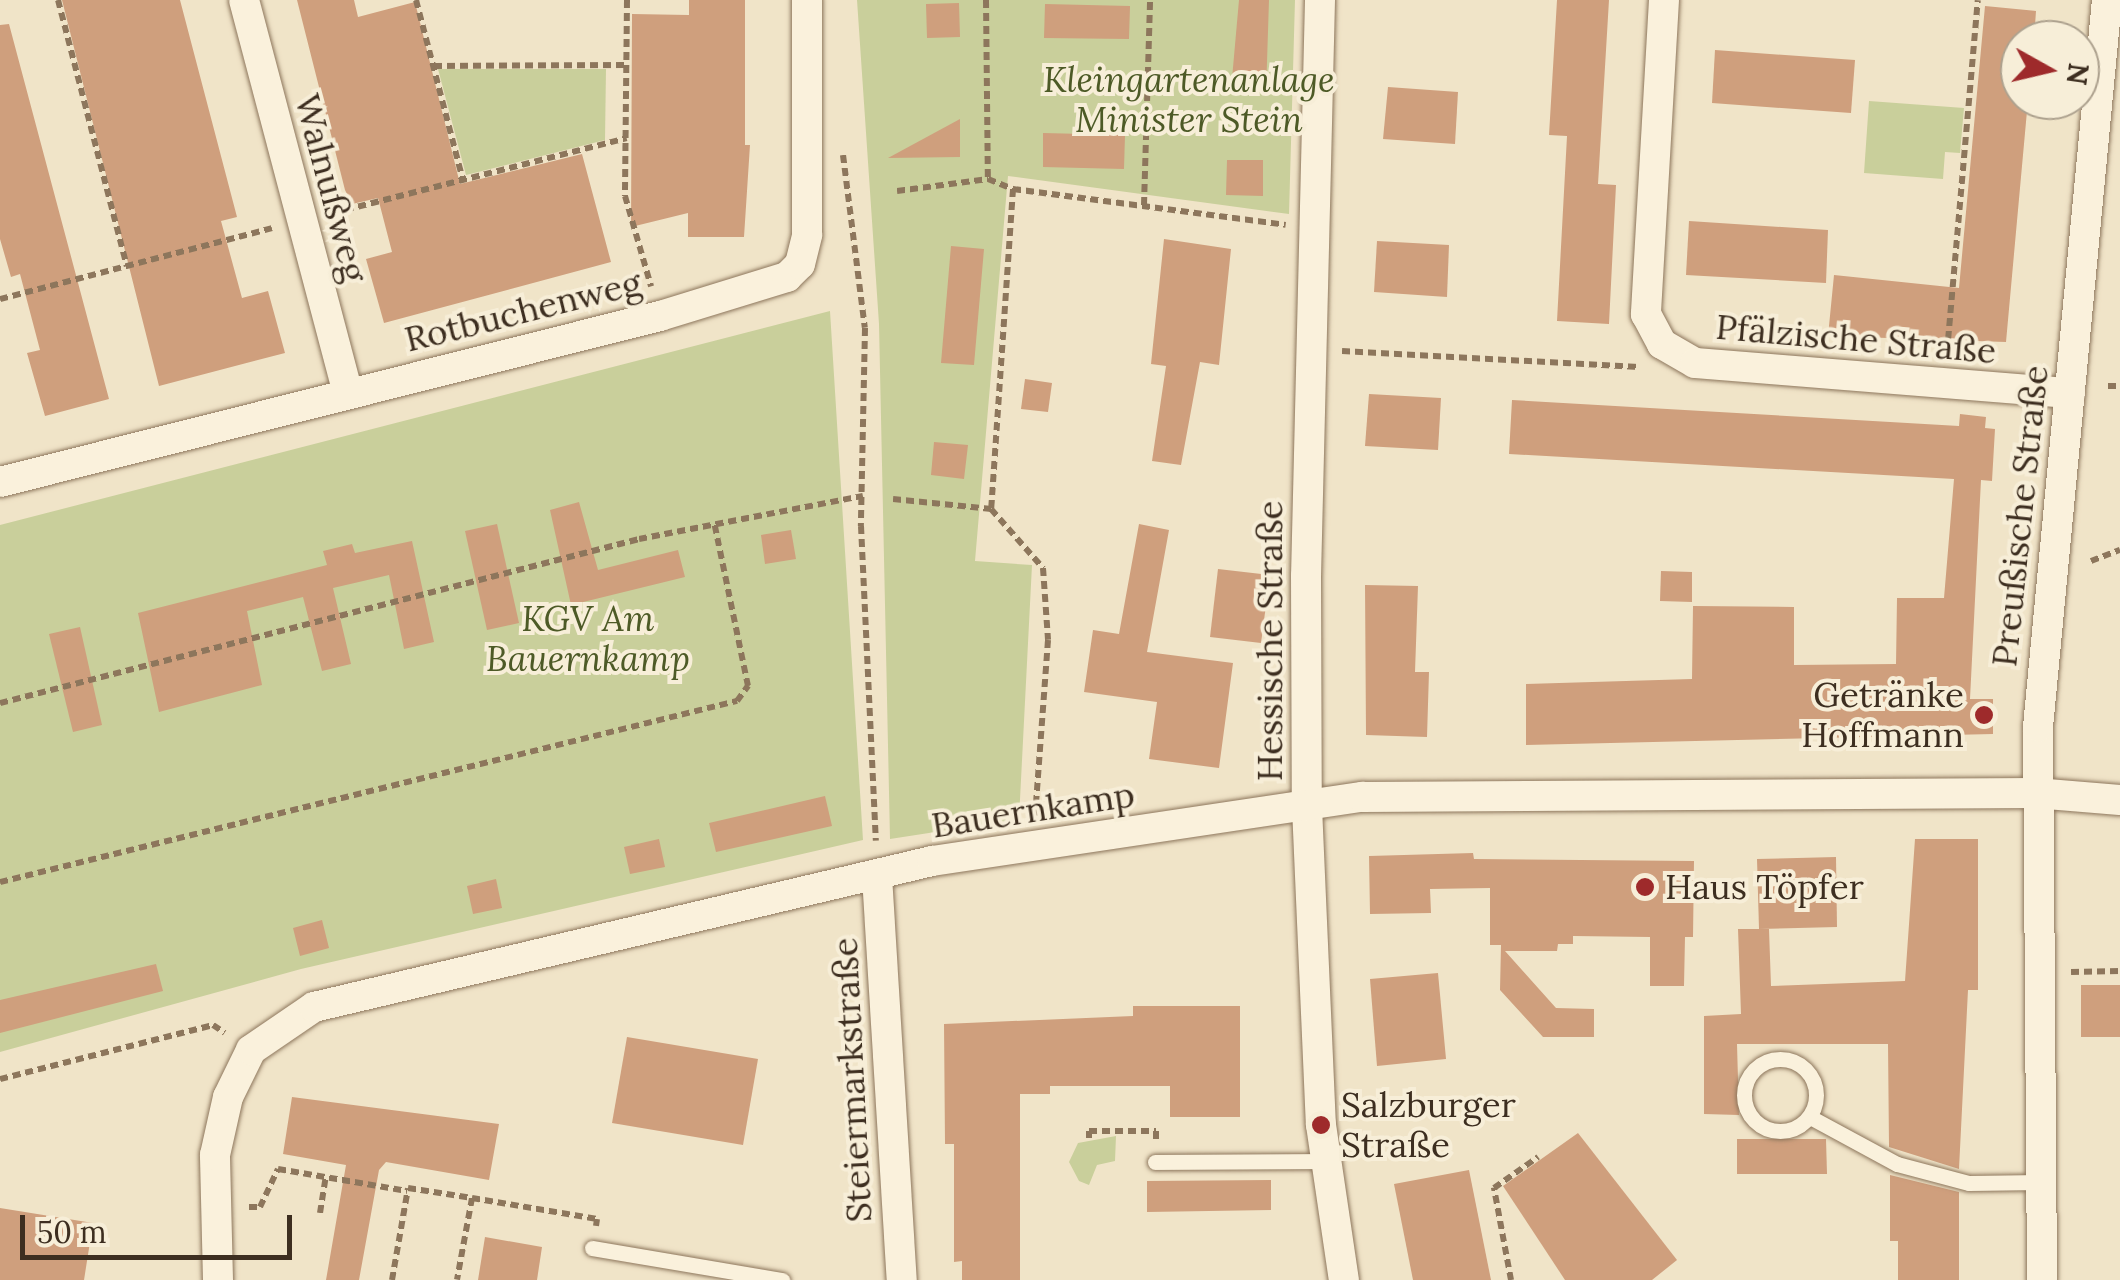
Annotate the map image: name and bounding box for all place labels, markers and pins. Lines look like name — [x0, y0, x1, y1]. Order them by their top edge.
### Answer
place label: Getränke Hoffmann — [1801, 674, 1964, 756]
marker: Getränke Hoffmann — [1973, 704, 1995, 726]
place label: Haus Töpfer — [1665, 866, 1864, 908]
marker: Haus Töpfer — [1634, 876, 1656, 898]
place label: Salzburger Straße — [1341, 1084, 1516, 1166]
marker: Salzburger Straße — [1310, 1114, 1332, 1136]

